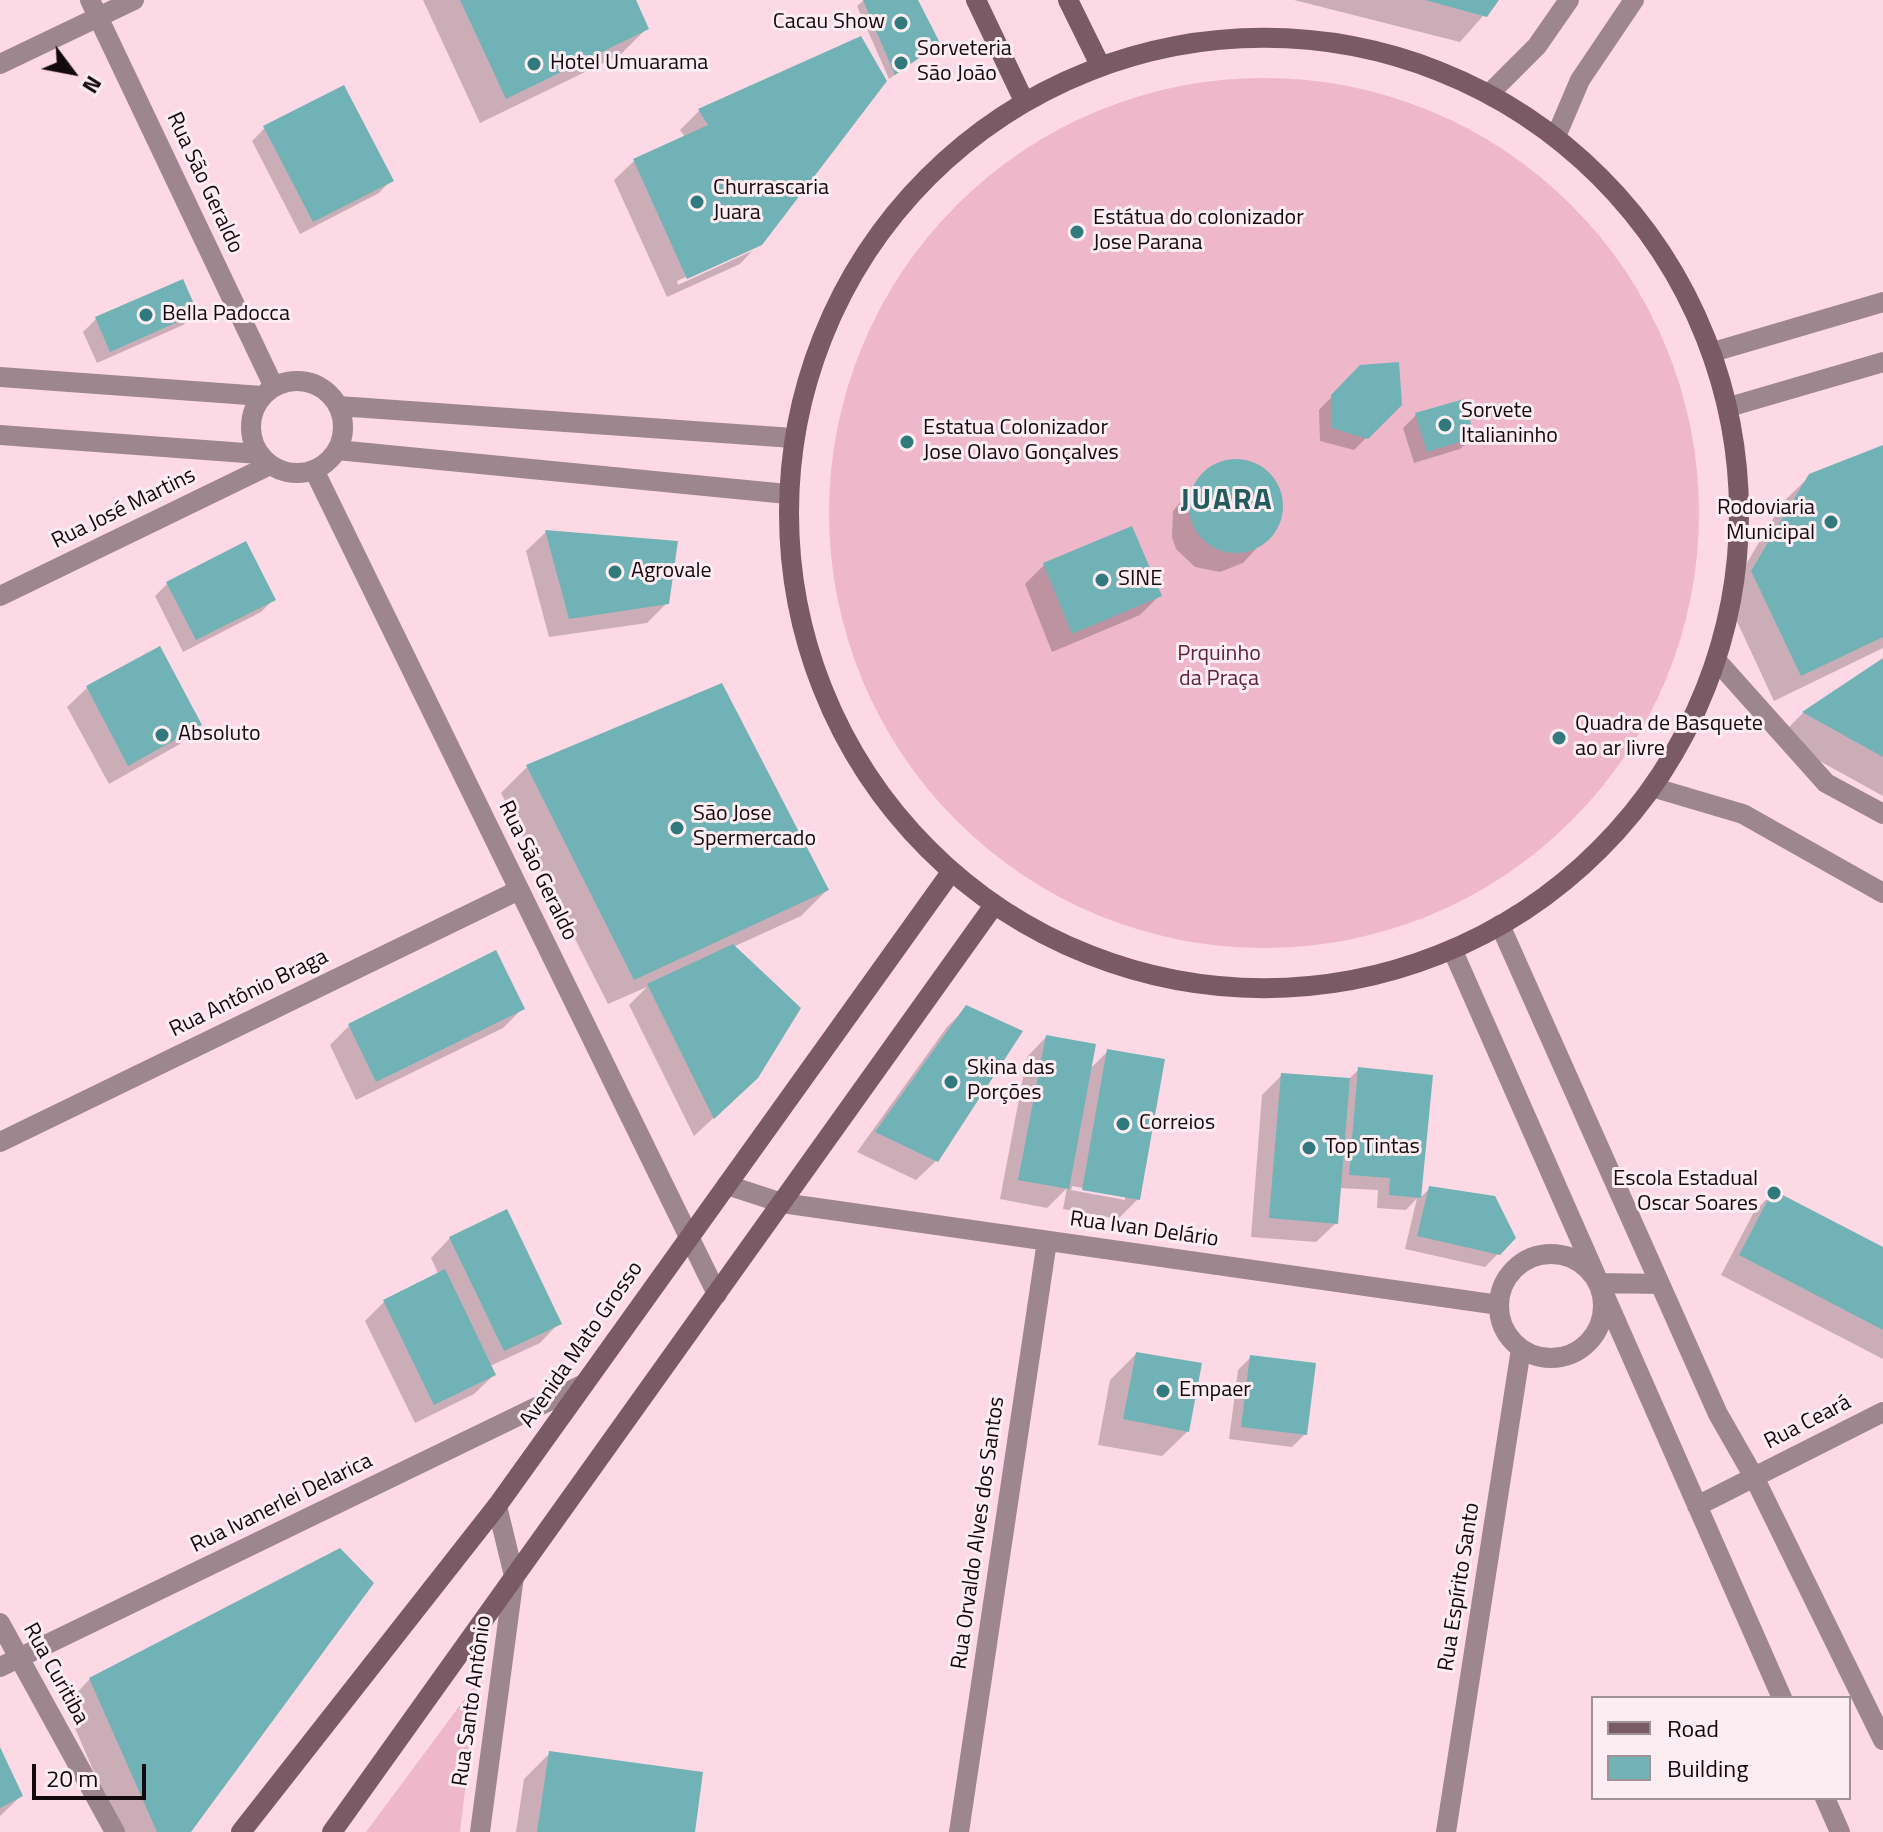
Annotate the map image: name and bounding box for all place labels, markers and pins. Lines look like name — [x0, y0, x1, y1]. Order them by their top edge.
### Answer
place label: Cacau Show — [773, 10, 885, 36]
marker: Cacau Show — [892, 14, 910, 32]
place label: Sorveteria São João — [917, 37, 1012, 88]
place label: Hotel Umuarama — [550, 51, 708, 77]
marker: Sorveteria São João — [892, 54, 910, 72]
marker: Hotel Umuarama — [525, 55, 543, 73]
place label: Churrascaria Juara — [713, 176, 829, 228]
marker: Churrascaria Juara — [688, 193, 706, 211]
place label: Estátua do colonizador Jose Parana — [1093, 206, 1304, 258]
marker: Estátua do colonizador Jose Parana — [1068, 223, 1086, 241]
place label: Bella Padocca — [162, 302, 290, 328]
marker: Bella Padocca — [137, 306, 155, 324]
place label: Sorvete Italianinho — [1461, 399, 1558, 450]
place label: Estatua Colonizador Jose Olavo Gonçalves — [923, 416, 1119, 468]
marker: Sorvete Italianinho — [1436, 416, 1454, 434]
marker: Estatua Colonizador Jose Olavo Gonçalves — [898, 433, 916, 451]
place label: Rodoviaria Municipal — [1717, 496, 1815, 548]
marker: Rodoviaria Municipal — [1822, 513, 1840, 531]
place label: Agrovale — [631, 559, 712, 585]
marker: Agrovale — [606, 563, 624, 581]
place label: SINE — [1118, 567, 1162, 593]
marker: SINE — [1093, 571, 1111, 589]
place label: Quadra de Basquete ao ar livre — [1575, 712, 1763, 764]
place label: Absoluto — [178, 722, 261, 748]
marker: Absoluto — [153, 726, 171, 744]
marker: Quadra de Basquete ao ar livre — [1550, 729, 1568, 747]
place label: São Jose Spermercado — [693, 802, 816, 854]
marker: São Jose Spermercado — [668, 819, 686, 837]
place label: Skina das Porções — [967, 1056, 1055, 1108]
marker: Skina das Porções — [942, 1073, 960, 1091]
place label: Correios — [1139, 1111, 1215, 1137]
marker: Correios — [1114, 1115, 1132, 1133]
place label: Top Tintas — [1325, 1135, 1420, 1161]
marker: Top Tintas — [1300, 1139, 1318, 1157]
place label: Escola Estadual Oscar Soares — [1613, 1167, 1758, 1218]
marker: Escola Estadual Oscar Soares — [1765, 1184, 1783, 1202]
place label: Empaer — [1179, 1378, 1251, 1404]
marker: Empaer — [1154, 1382, 1172, 1400]

